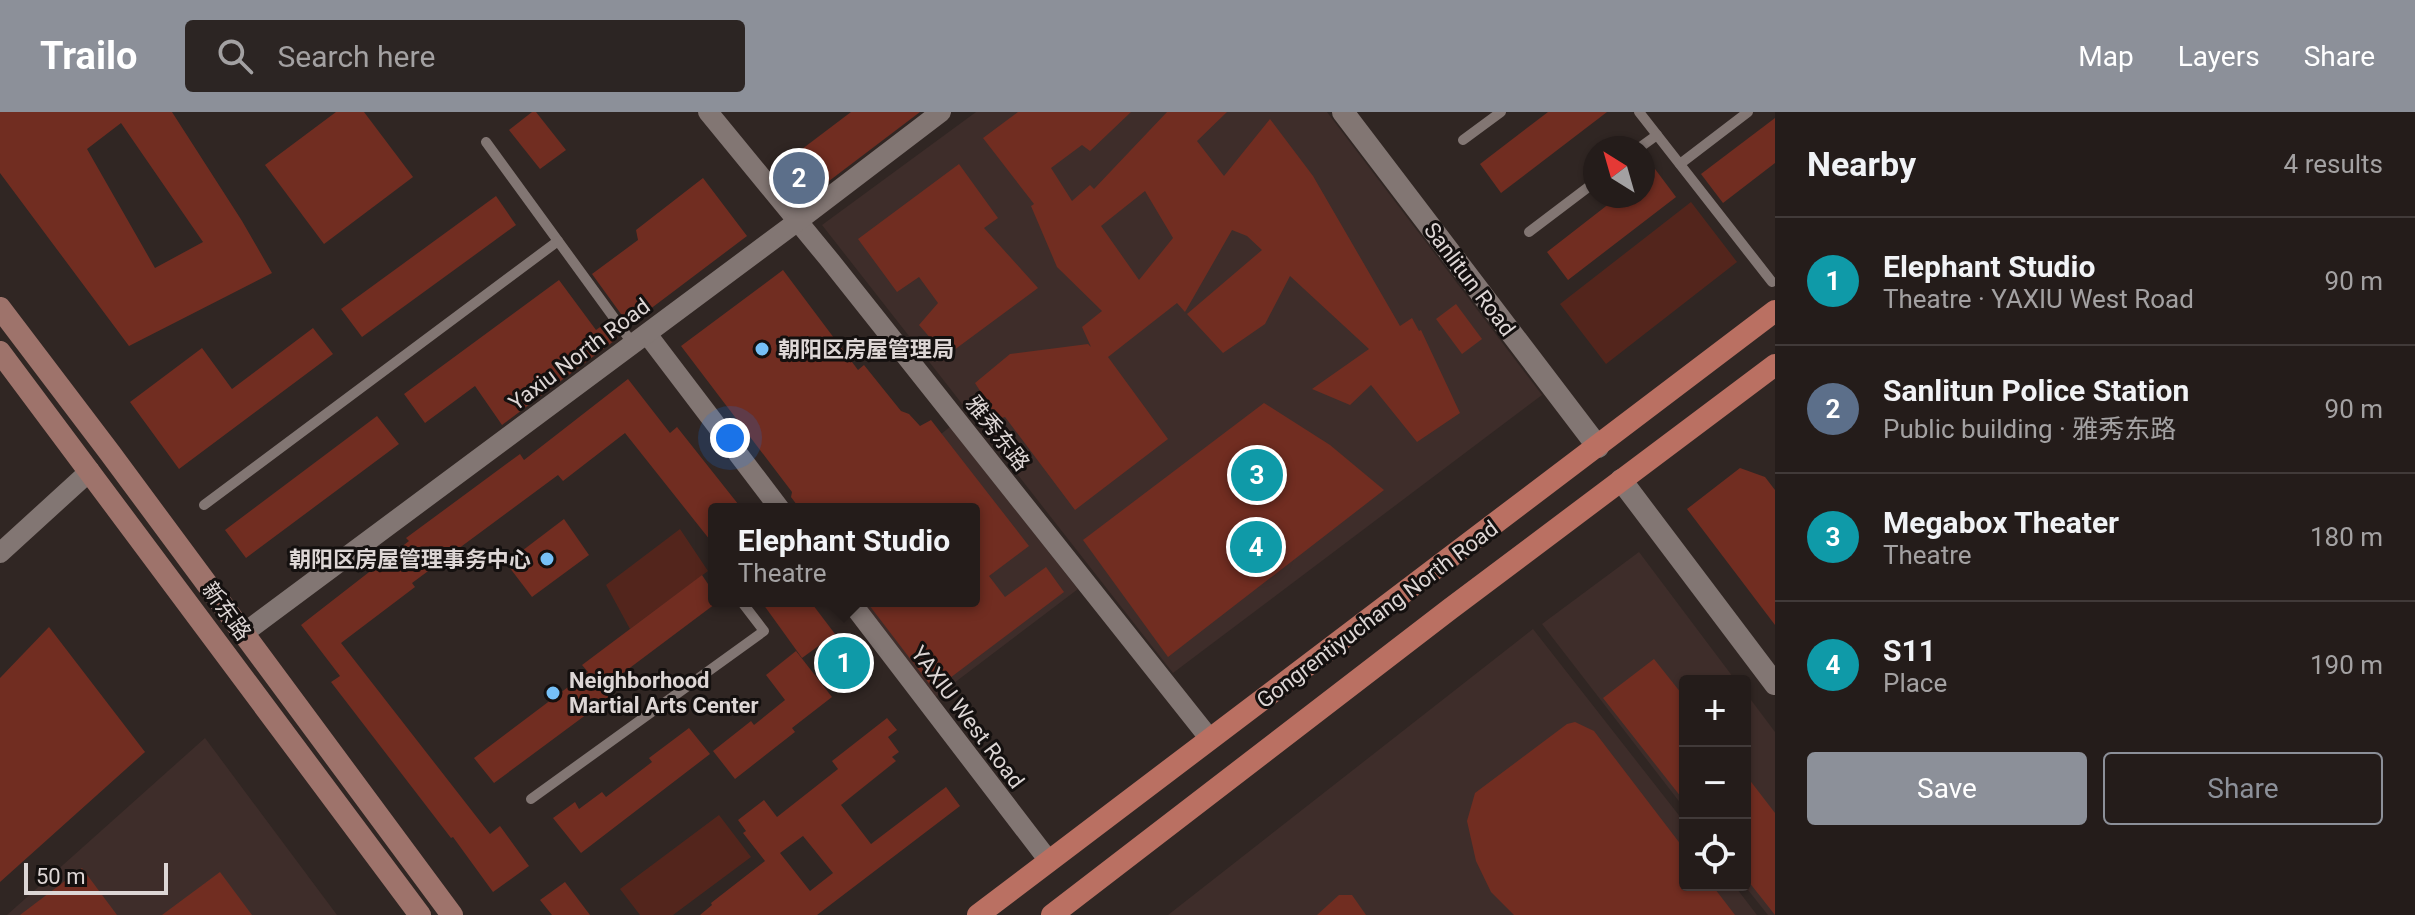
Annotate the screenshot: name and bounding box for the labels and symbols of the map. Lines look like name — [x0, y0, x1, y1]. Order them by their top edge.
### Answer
north arrow — [1583, 136, 1655, 208]
pin: 2 — [773, 148, 825, 208]
street label: Sanlitun Road — [1419, 218, 1520, 341]
street label: Yaxiu North Road — [504, 293, 655, 415]
place label: 朝阳区房屋管理局 — [778, 337, 954, 362]
marker: 朝阳区房屋管理局 — [753, 340, 771, 358]
street label: 雅秀东路 — [961, 391, 1035, 476]
your location — [710, 418, 750, 458]
pin: 3 — [1231, 445, 1283, 505]
street label: Gongrentiyuchang North Road — [1252, 516, 1503, 713]
pin: 4 — [1230, 517, 1282, 577]
place label: 朝阳区房屋管理事务中心 — [289, 547, 531, 572]
marker: 朝阳区房屋管理事务中心 — [538, 550, 556, 568]
street label: 新东路 — [197, 577, 256, 645]
pin: 1 — [818, 633, 870, 693]
street label: YAXIU West Road — [906, 641, 1029, 793]
place label: Neighborhood Martial Arts Center — [569, 668, 759, 718]
marker: Neighborhood Martial Arts Center — [544, 684, 562, 702]
scale bar — [24, 859, 168, 895]

